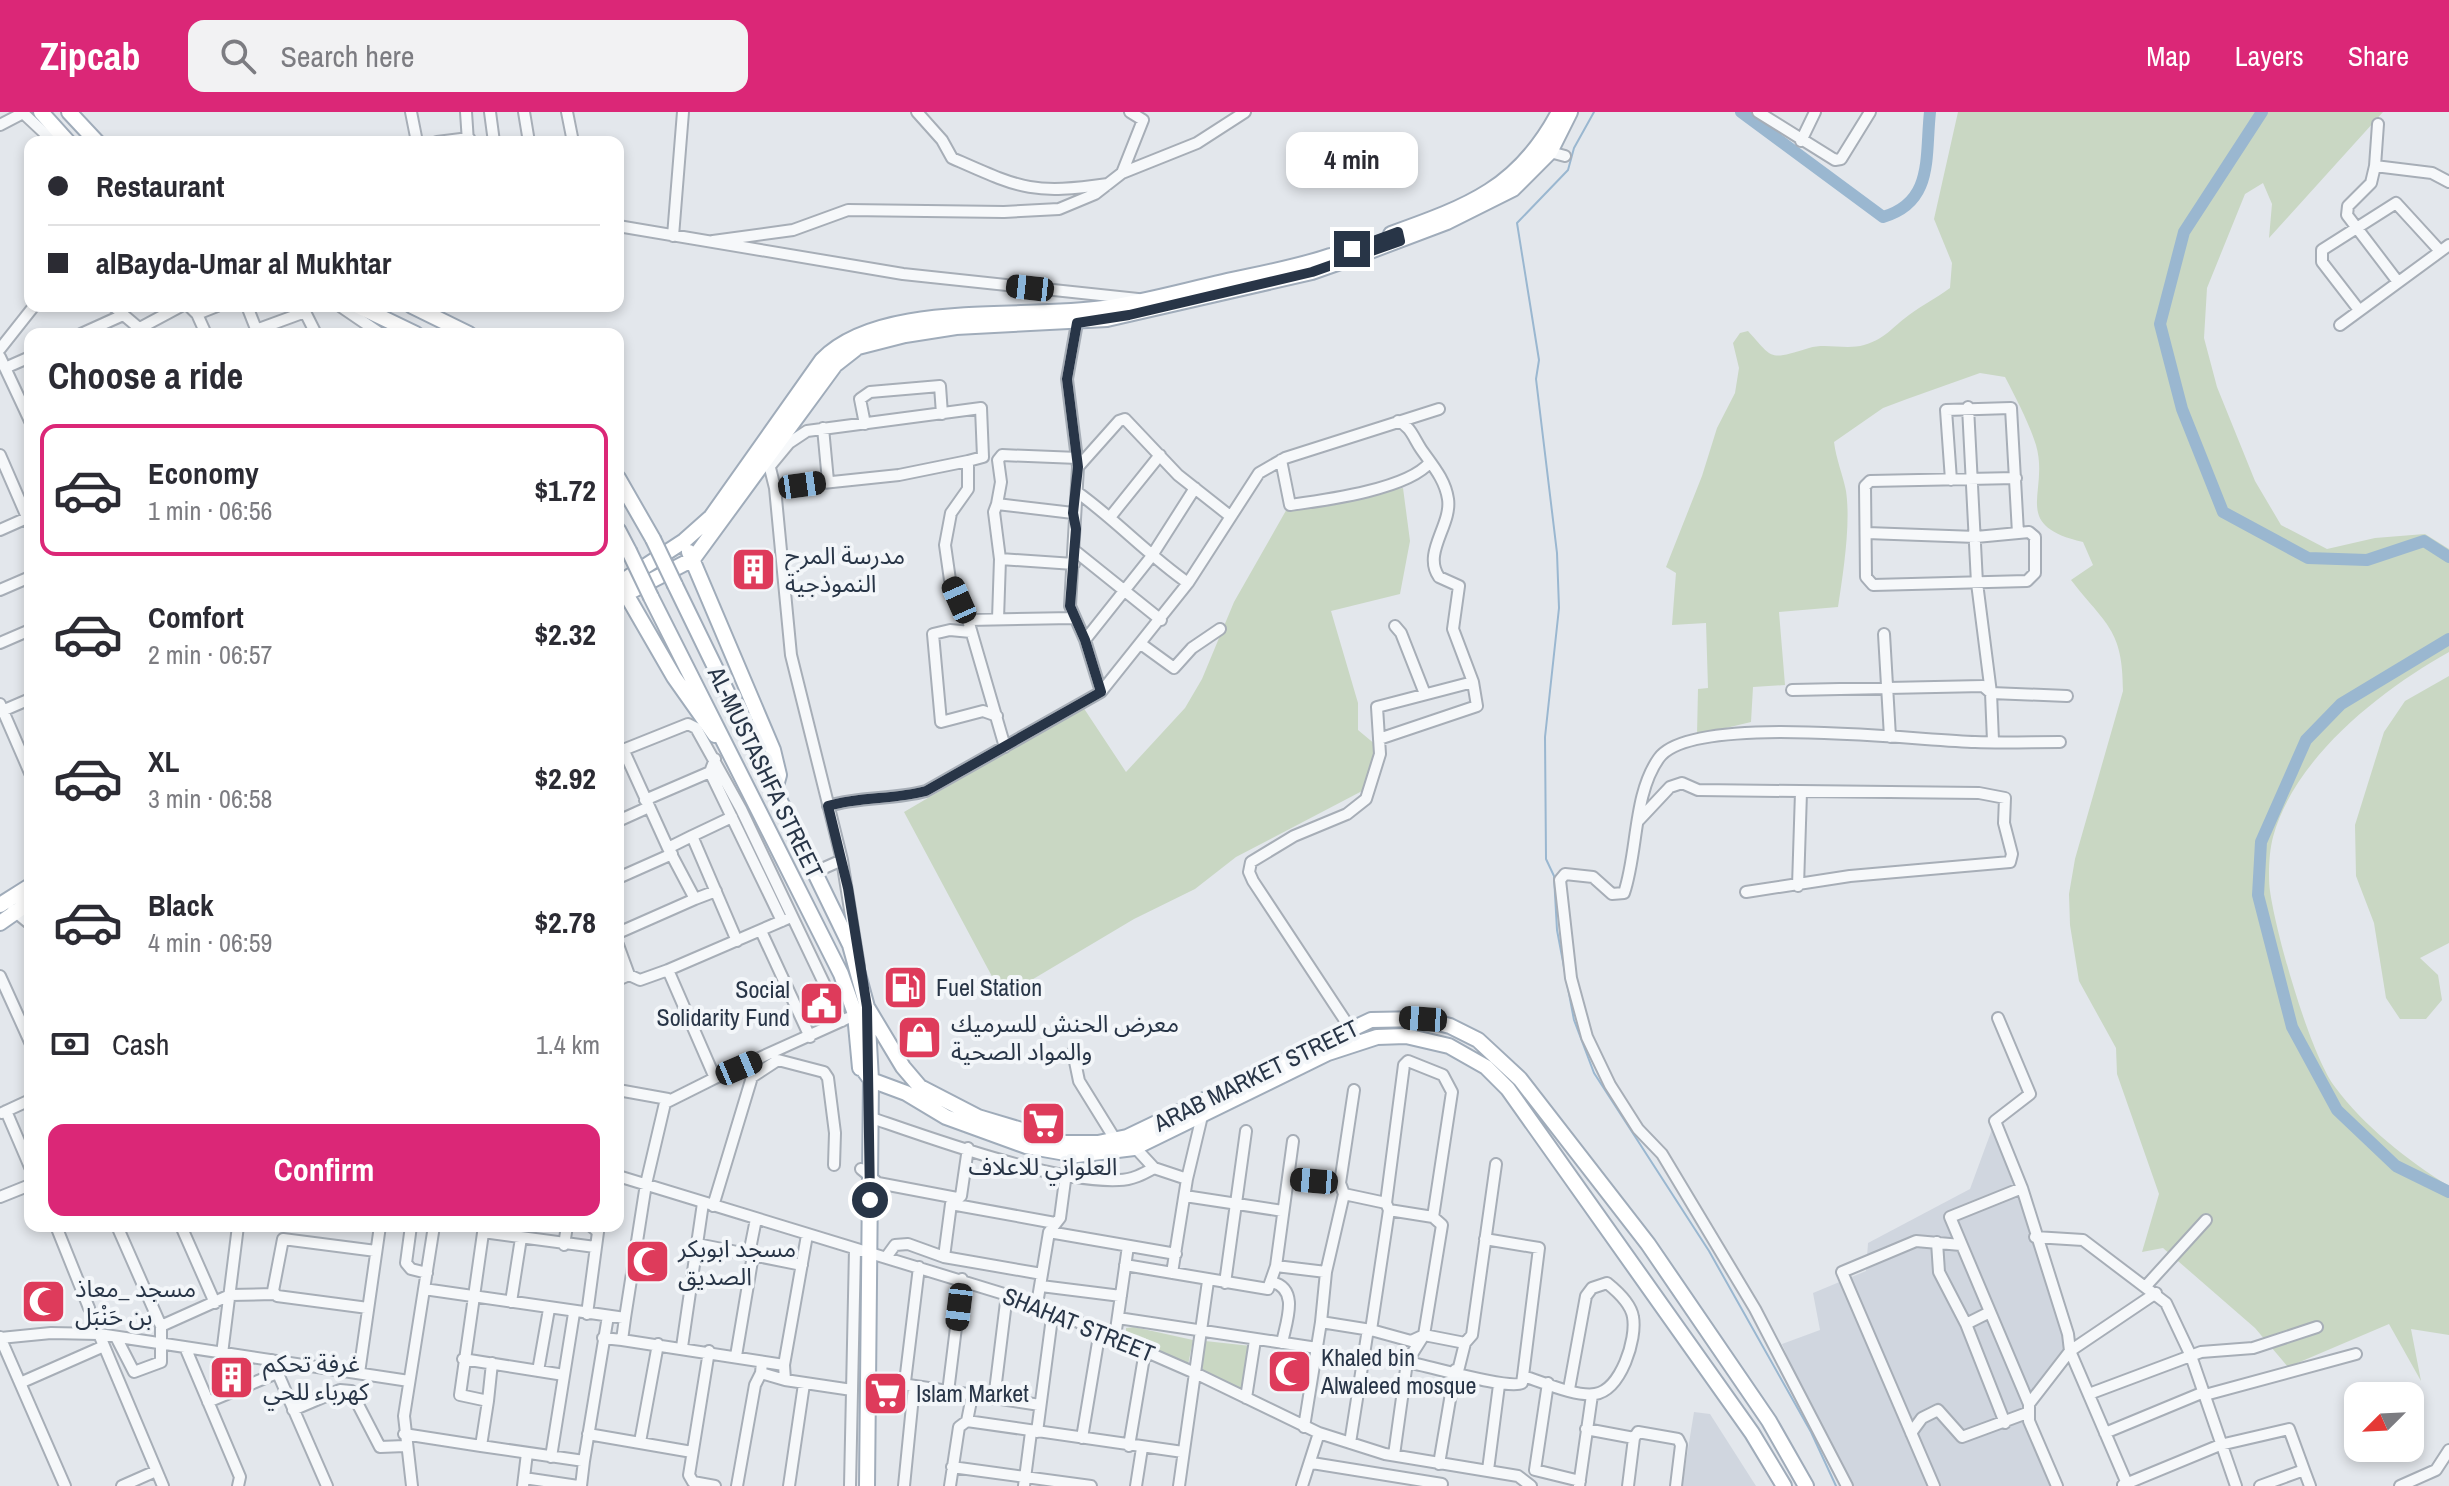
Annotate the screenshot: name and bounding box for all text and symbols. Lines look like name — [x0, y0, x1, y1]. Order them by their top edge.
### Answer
search box — [188, 20, 748, 92]
text: Zipcab — [40, 31, 140, 82]
icon: search — [216, 34, 260, 78]
text: Search here — [280, 36, 414, 76]
text: Map — [2146, 37, 2191, 75]
text: Layers — [2235, 37, 2304, 75]
text: Share — [2348, 37, 2409, 75]
callout: 4 min — [1286, 133, 1418, 189]
text: 4 min — [1324, 142, 1380, 177]
text: Restaurant — [96, 166, 225, 206]
route end — [1334, 231, 1370, 267]
text: alBayda-Umar al Mukhtar — [96, 243, 391, 283]
car — [1005, 274, 1055, 302]
text: Choose a ride — [48, 352, 243, 400]
text: Economy — [148, 453, 259, 493]
icon: car — [52, 454, 124, 526]
text: $1.72 — [534, 470, 596, 510]
car — [777, 470, 827, 500]
text: 1 min · 06:56 — [148, 493, 272, 528]
place label: مدرسة المرح النموذجية — [785, 539, 905, 599]
building icon: مدرسة المرح النموذجية — [730, 545, 778, 593]
car — [938, 573, 980, 627]
text: Comfort — [148, 597, 244, 637]
icon: car — [52, 598, 124, 670]
text: $2.32 — [534, 614, 596, 654]
text: 2 min · 06:57 — [148, 637, 272, 672]
street label: AL-MUSTASHFA STREET — [700, 660, 831, 883]
text: XL — [148, 741, 179, 781]
icon: car — [52, 742, 124, 814]
text: $2.92 — [534, 758, 596, 798]
text: 3 min · 06:58 — [148, 781, 272, 816]
text: Black — [148, 885, 214, 925]
icon: car — [52, 886, 124, 958]
text: $2.78 — [534, 902, 596, 942]
text: 4 min · 06:59 — [148, 925, 272, 960]
fuel station icon: Fuel Station — [881, 963, 929, 1011]
place label: Fuel Station — [936, 971, 1042, 1003]
place label: Social Solidarity Fund — [657, 973, 790, 1033]
public building icon: Social Solidarity Fund — [797, 979, 845, 1027]
car — [1398, 1005, 1448, 1033]
place label: معرض الحنش للسرميك والمواد الصحية — [951, 1007, 1179, 1067]
street label: ARAB MARKET STREET — [1147, 1012, 1364, 1139]
shop icon: معرض الحنش للسرميك والمواد الصحية — [896, 1013, 944, 1061]
icon: cash — [48, 1022, 92, 1066]
text: Cash — [112, 1024, 169, 1064]
text: 1.4 km — [536, 1027, 600, 1062]
car — [712, 1048, 766, 1088]
supermarket icon: العلواني للاعلاف — [1019, 1100, 1067, 1148]
button: Confirm — [48, 1124, 600, 1216]
place label: العلواني للاعلاف — [969, 1150, 1117, 1186]
car — [1289, 1167, 1339, 1195]
route start — [852, 1182, 888, 1218]
place label: مسجد ابوبكر الصديق — [677, 1232, 796, 1292]
mosque icon: مسجد ابوبكر الصديق — [623, 1238, 671, 1286]
place label: مسجد _معاذ بن حَنْبَل — [75, 1272, 196, 1332]
mosque icon: مسجد _معاذ بن حَنْبَل — [20, 1278, 68, 1326]
street label: SHAHAT STREET — [998, 1279, 1160, 1369]
car — [944, 1282, 974, 1332]
place label: Khaled bin Alwaleed mosque — [1320, 1341, 1476, 1401]
place label: غرفة تحكم كهرباء للحي — [263, 1347, 370, 1411]
mosque icon: Khaled bin Alwaleed mosque — [1266, 1347, 1314, 1395]
building icon: غرفة تحكم كهرباء للحي — [208, 1353, 256, 1401]
supermarket icon: Islam Market — [861, 1369, 909, 1417]
place label: Islam Market — [916, 1377, 1029, 1409]
north arrow — [2344, 1382, 2424, 1462]
map controls — [2344, 1382, 2424, 1462]

